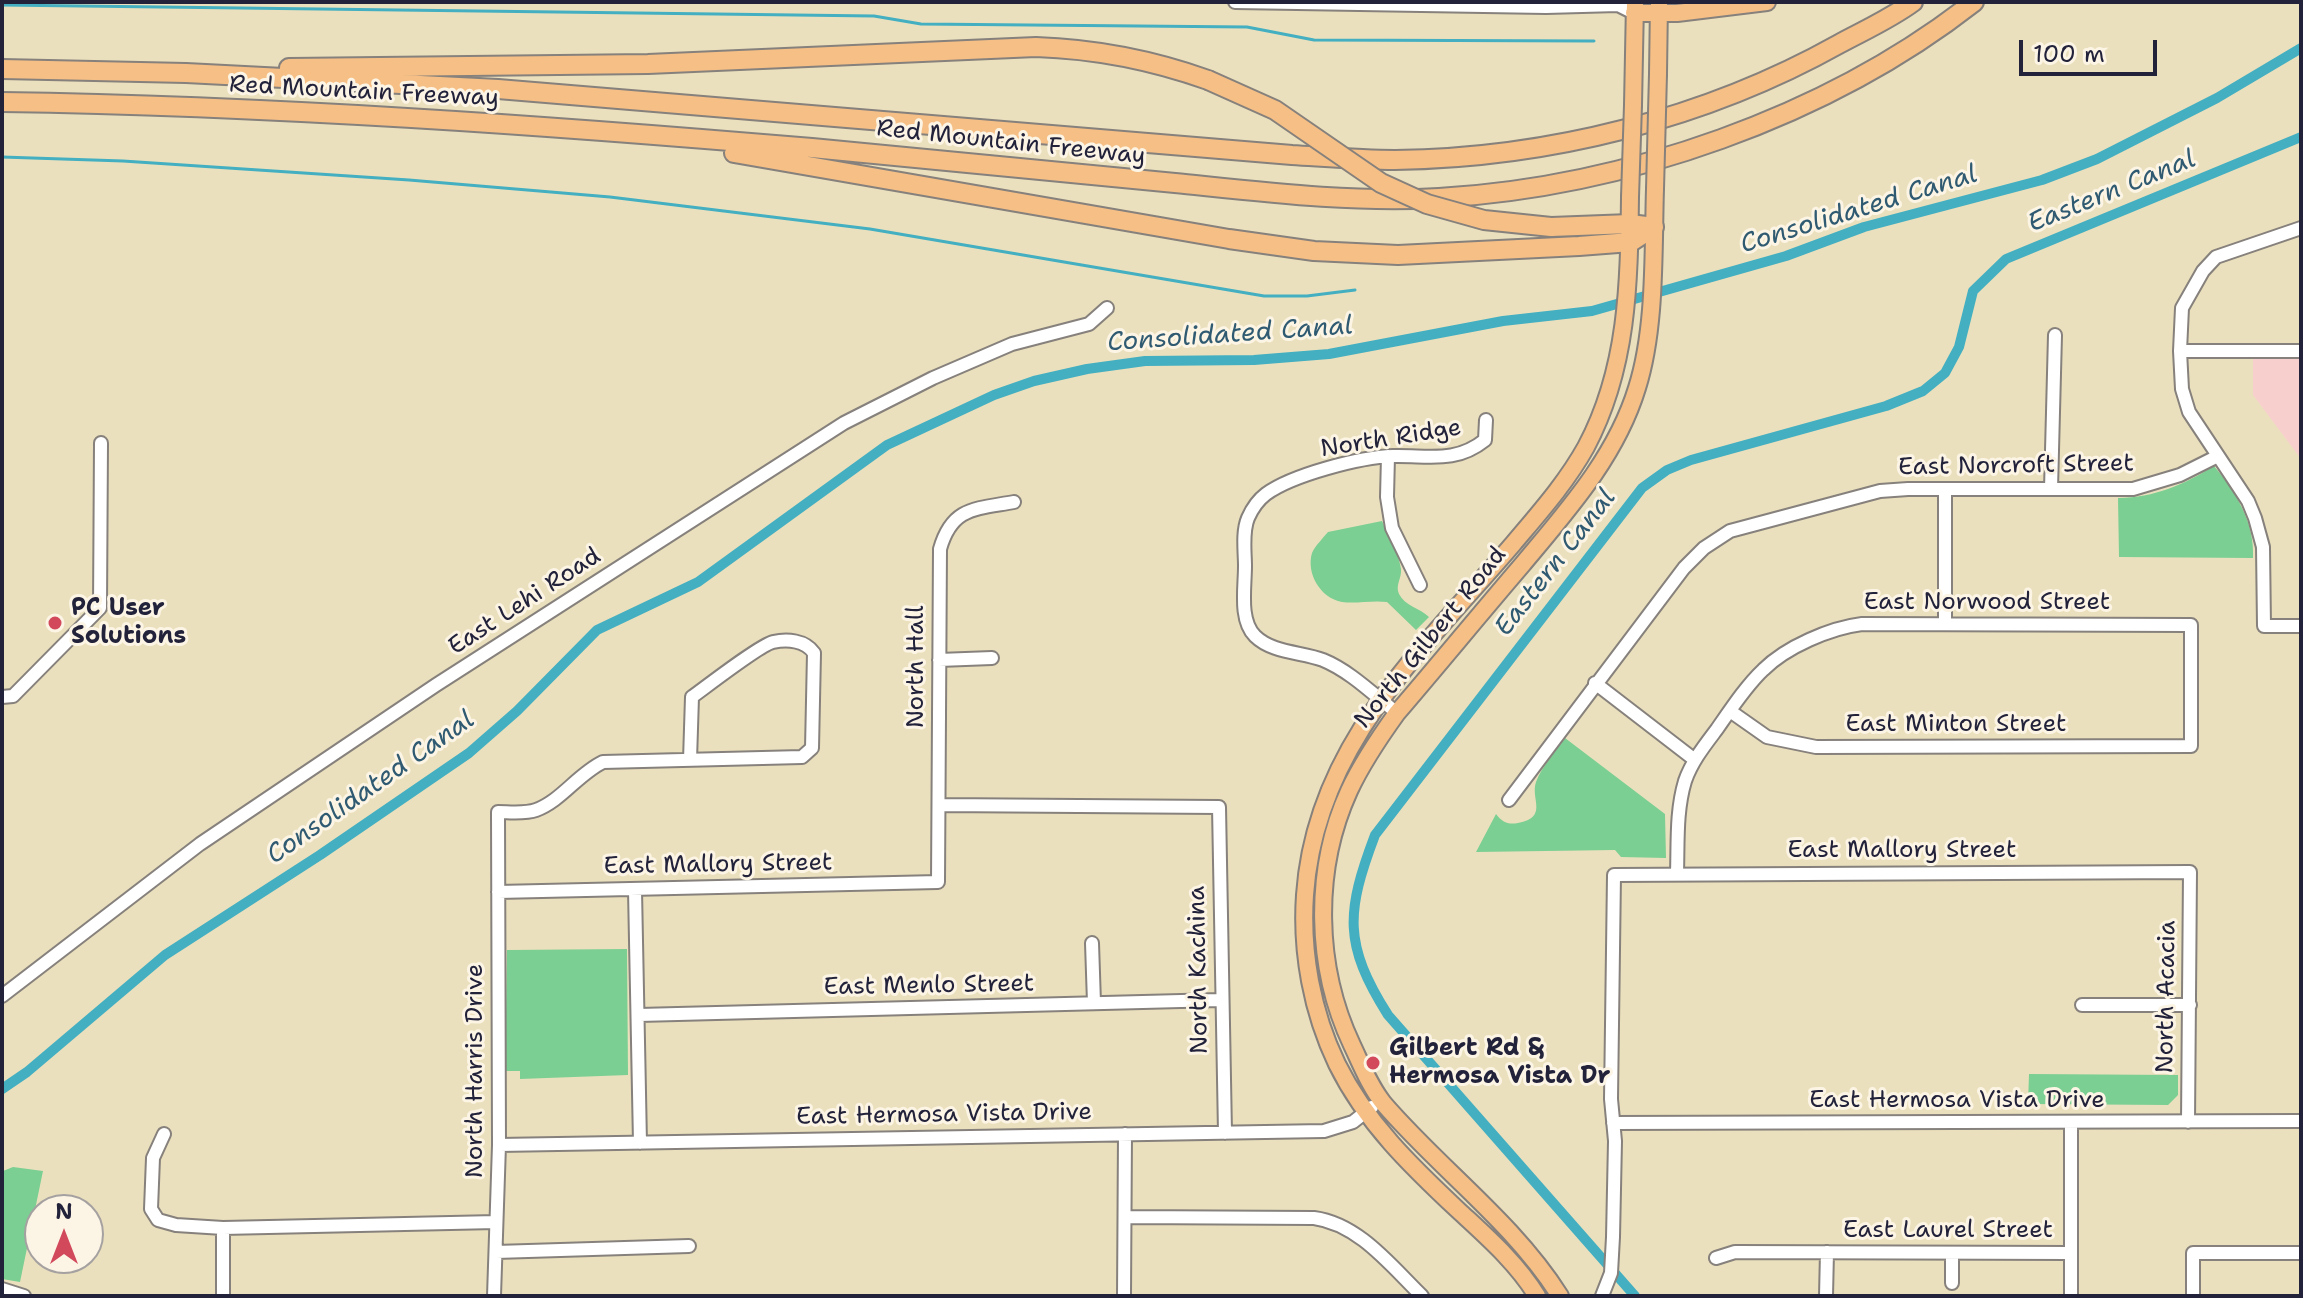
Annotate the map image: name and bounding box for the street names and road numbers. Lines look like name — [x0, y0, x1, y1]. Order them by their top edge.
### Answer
street label: Red Mountain Freeway — [228, 71, 500, 113]
street label: Red Mountain Freeway — [875, 115, 1147, 171]
street label: North Ridge — [1318, 414, 1464, 464]
street label: East Norcroft Street — [1898, 450, 2134, 482]
street label: North Gilbert Road — [1349, 541, 1513, 735]
street label: East Lehi Road — [444, 542, 606, 662]
street label: East Norwood Street — [1864, 589, 2110, 617]
street label: North Hall — [903, 606, 931, 728]
street label: East Minton Street — [1845, 711, 2067, 739]
street label: East Mallory Street — [1788, 837, 2016, 865]
street label: East Mallory Street — [603, 849, 833, 881]
street label: North Kachina — [1183, 886, 1215, 1054]
street label: North Acacia — [2151, 920, 2183, 1074]
street label: North Harris Drive — [462, 964, 490, 1178]
street label: East Menlo Street — [824, 970, 1034, 1002]
street label: East Hermosa Vista Drive — [1809, 1087, 2105, 1115]
street label: East Hermosa Vista Drive — [796, 1098, 1092, 1132]
street label: East Laurel Street — [1843, 1217, 2053, 1245]

